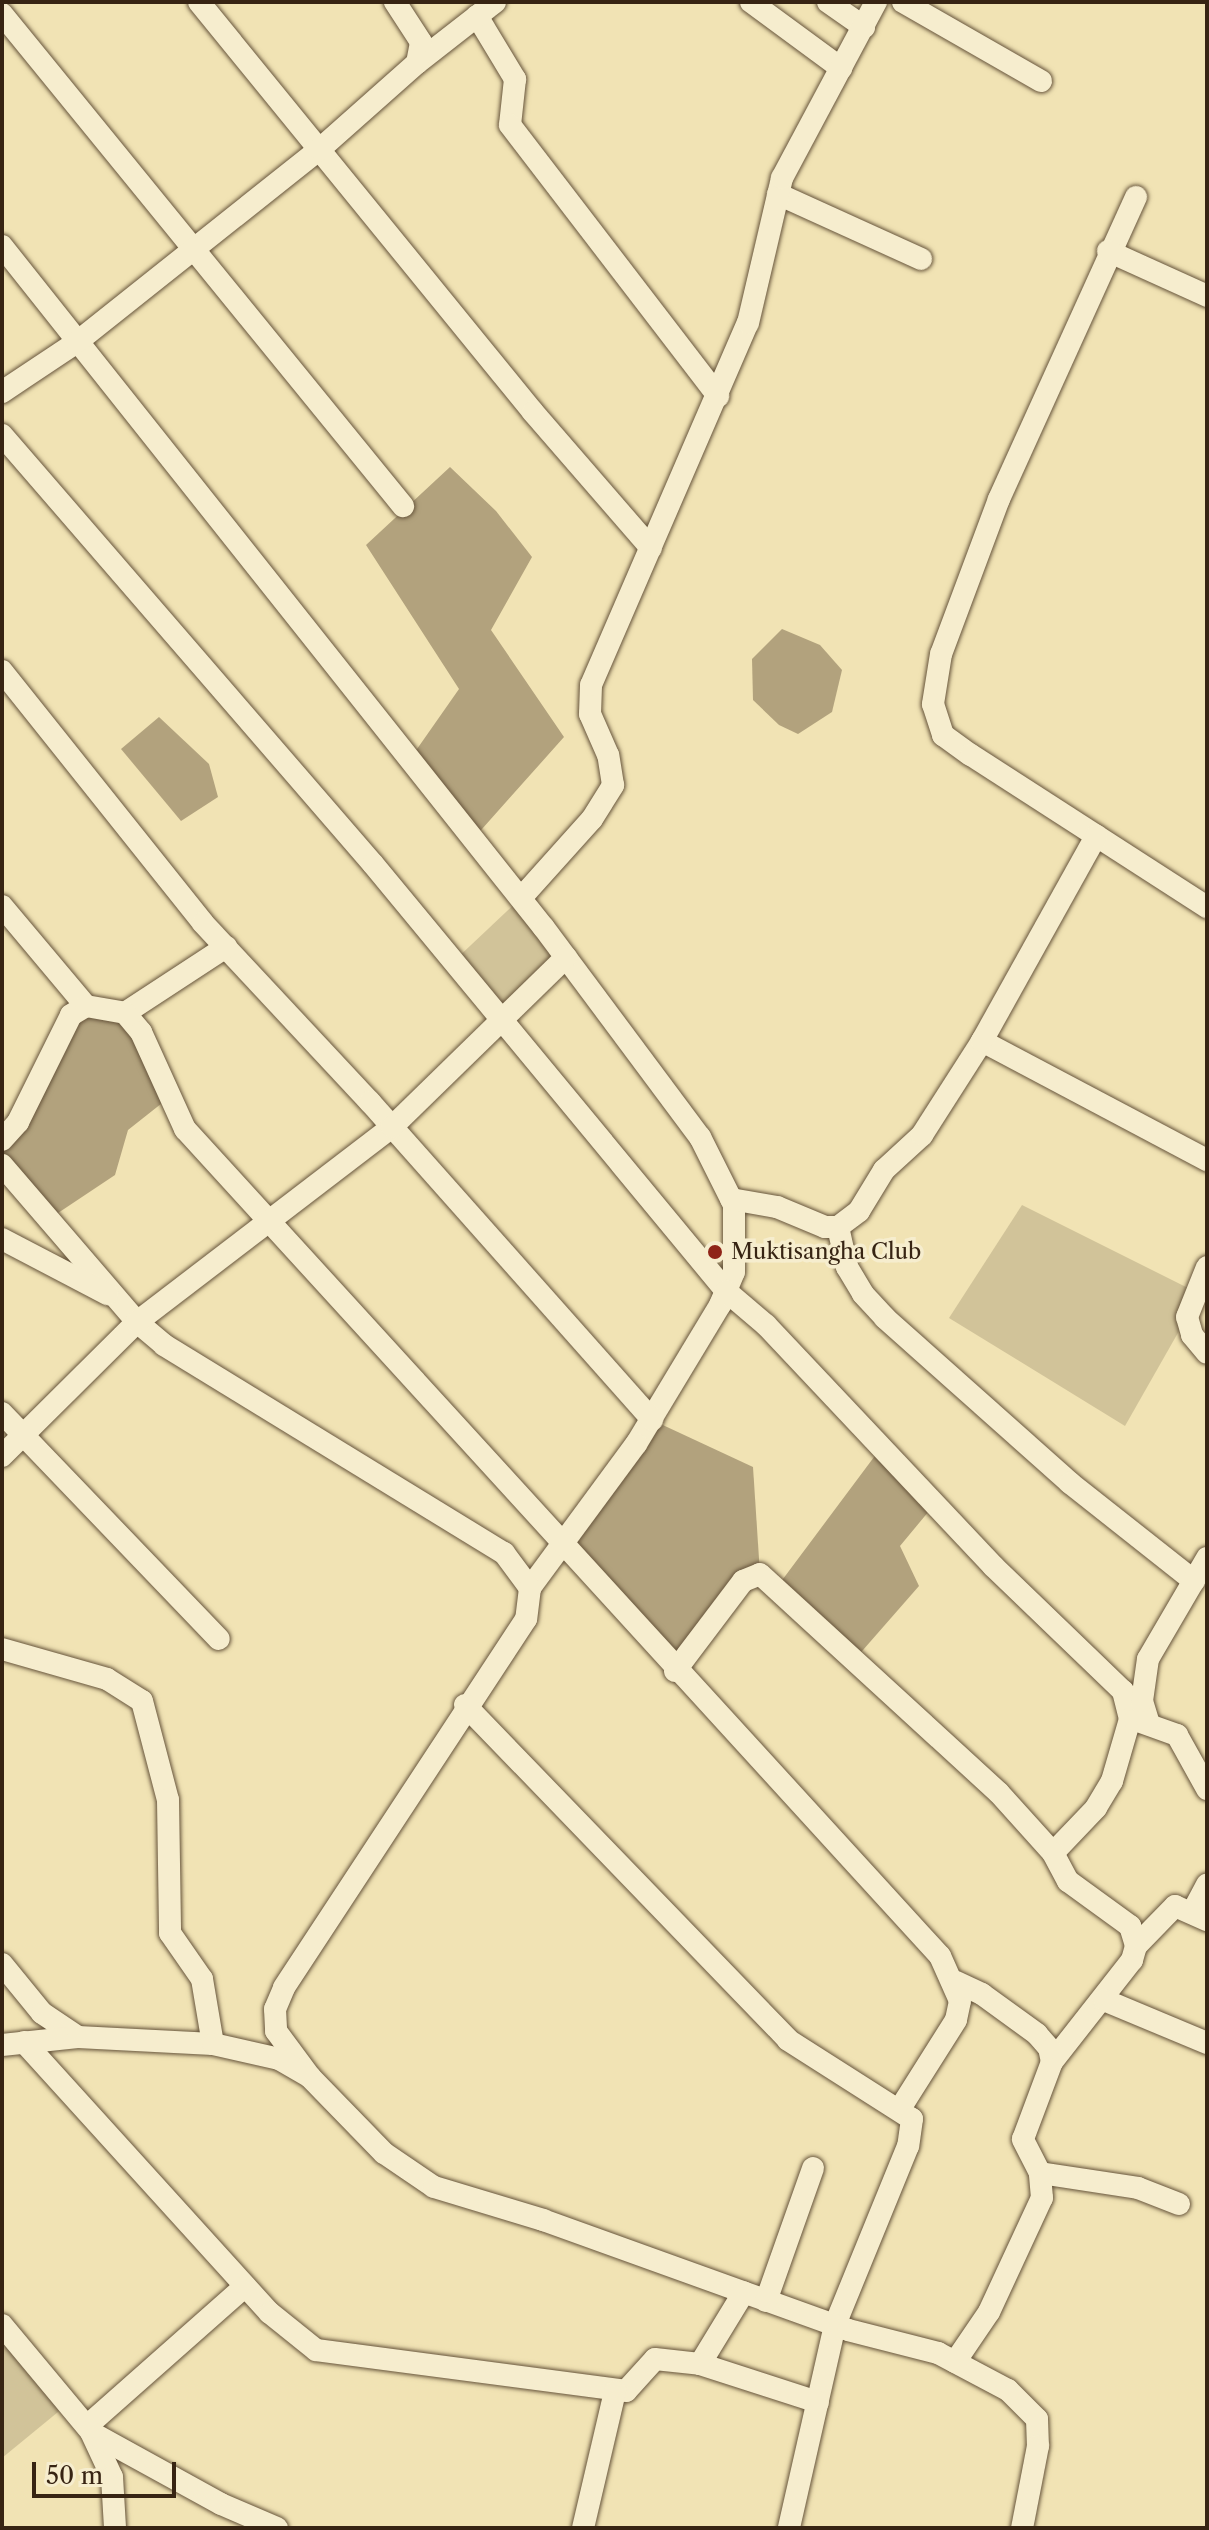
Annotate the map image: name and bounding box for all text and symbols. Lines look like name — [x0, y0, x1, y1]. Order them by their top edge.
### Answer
place label: Muktisangha Club — [731, 1239, 922, 1265]
marker: Muktisangha Club — [706, 1243, 724, 1261]
scale bar — [36, 2446, 180, 2496]
text: 50 m — [46, 2461, 103, 2490]

